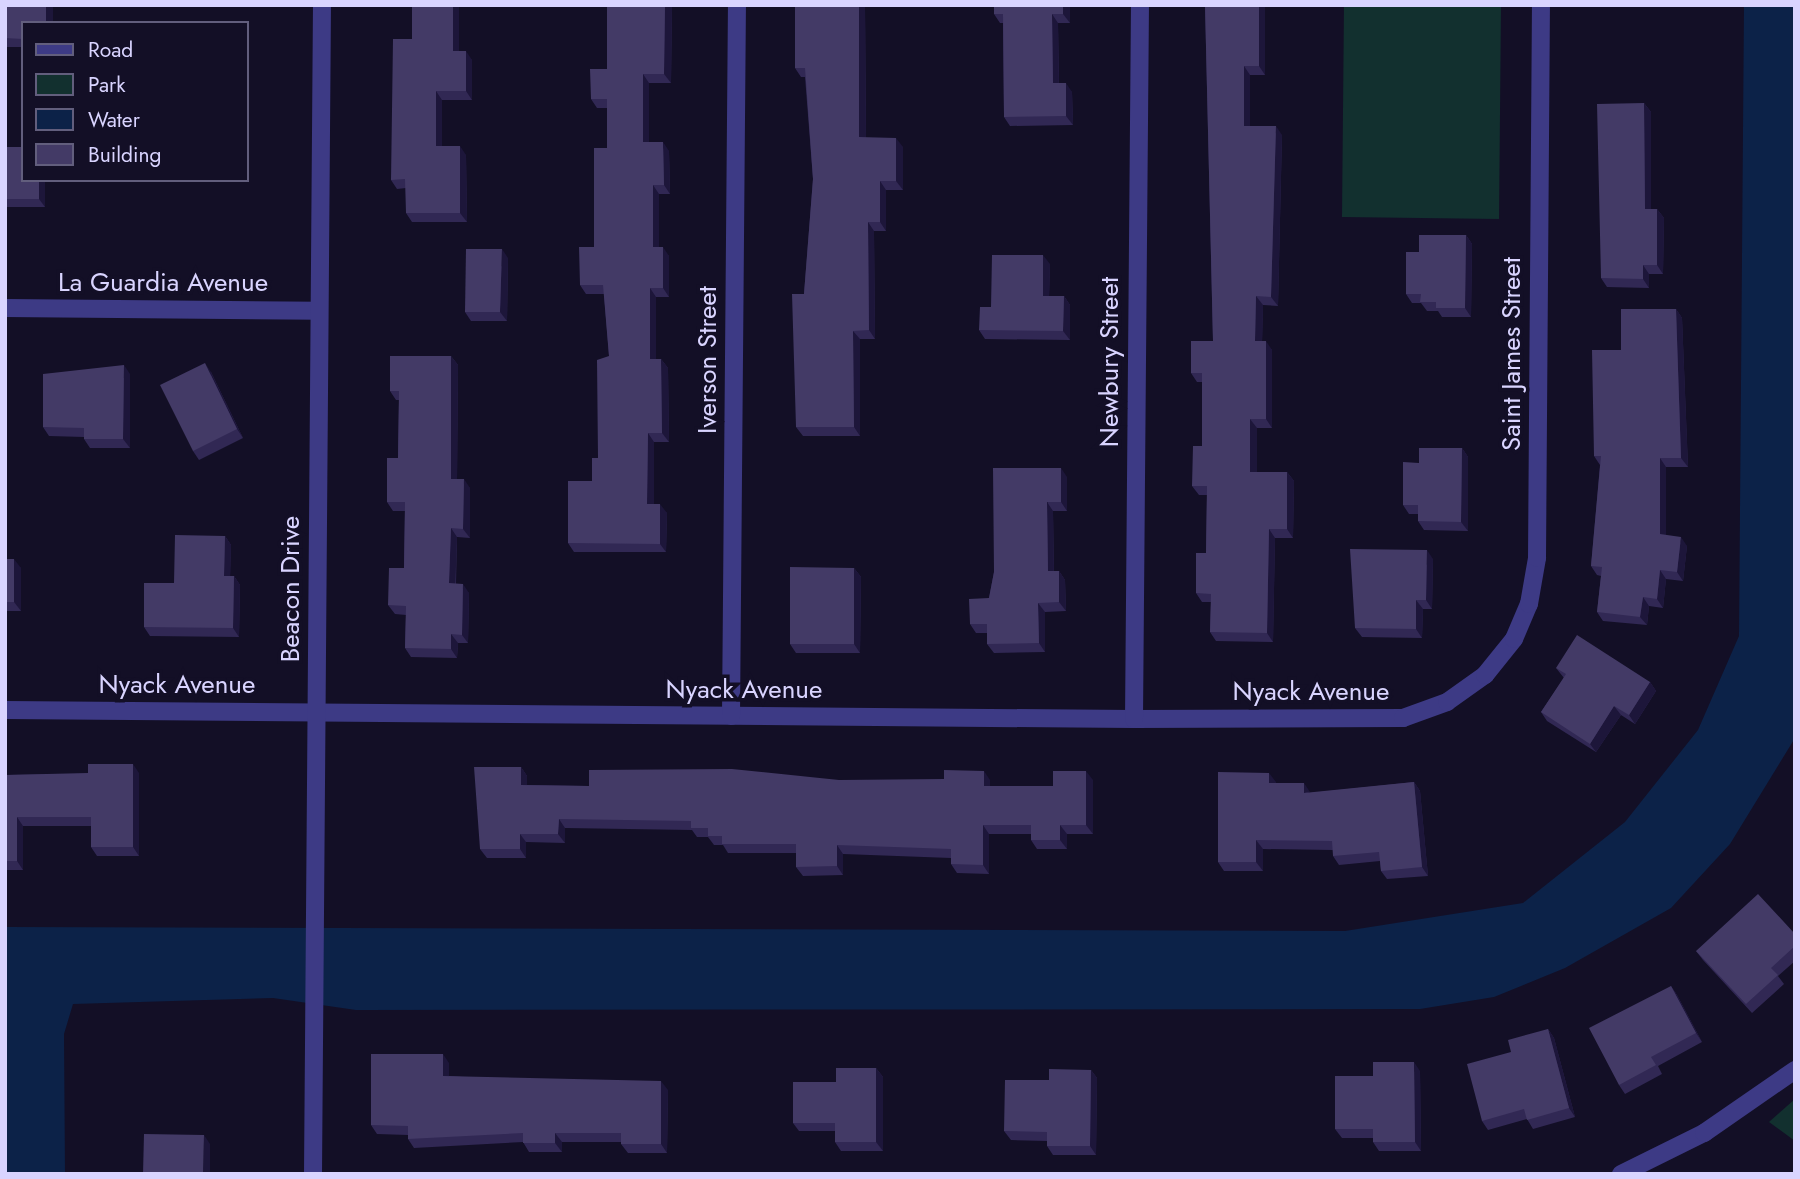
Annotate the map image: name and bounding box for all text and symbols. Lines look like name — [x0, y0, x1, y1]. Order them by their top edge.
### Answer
legend — [21, 21, 248, 182]
text: Road — [88, 35, 133, 65]
text: Park — [88, 70, 125, 100]
text: Water — [88, 105, 140, 135]
text: Building — [88, 140, 161, 170]
street label: Saint James Street — [1496, 257, 1528, 451]
street label: La Guardia Avenue — [58, 267, 268, 299]
street label: Newbury Street — [1094, 277, 1126, 447]
street label: Iverson Street — [692, 286, 724, 434]
street label: Beacon Drive — [275, 516, 307, 662]
street label: Nyack Avenue — [99, 669, 255, 701]
street label: Nyack Avenue — [666, 674, 822, 706]
street label: Nyack Avenue — [1233, 676, 1389, 708]

